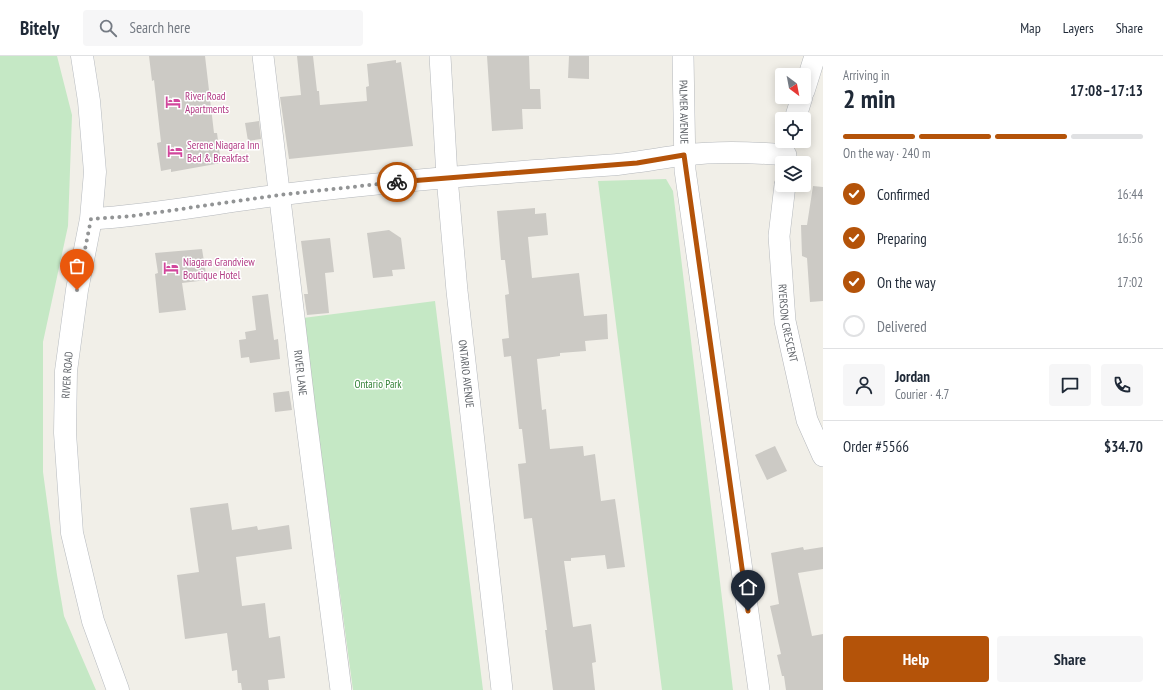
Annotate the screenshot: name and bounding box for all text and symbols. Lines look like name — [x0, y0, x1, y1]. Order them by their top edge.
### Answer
search box — [83, 10, 363, 46]
text: Bitely — [20, 16, 59, 40]
icon: search — [97, 17, 119, 39]
text: Search here — [129, 18, 190, 37]
text: Map — [1020, 19, 1041, 37]
text: Layers — [1063, 19, 1094, 37]
text: Share — [1116, 19, 1143, 37]
text: Arriving in — [843, 67, 890, 84]
north arrow — [775, 68, 811, 104]
map controls — [775, 68, 811, 192]
street label: PALMER AVENUE — [676, 80, 692, 144]
text: 17:08–17:13 — [1070, 81, 1143, 100]
text: 2 min — [843, 82, 896, 115]
place label: River Road Apartments — [185, 89, 229, 116]
hotel icon: River Road Apartments — [164, 93, 182, 111]
button: locate — [775, 112, 811, 148]
place label: Serene Niagara Inn Bed & Breakfast — [187, 138, 260, 165]
hotel icon: Serene Niagara Inn Bed & Breakfast — [166, 142, 184, 160]
text: On the way · 240 m — [843, 145, 930, 162]
button: layers — [775, 156, 811, 192]
courier — [377, 162, 417, 202]
icon: bike — [386, 171, 408, 193]
icon: check — [843, 183, 865, 205]
text: Confirmed — [877, 185, 930, 204]
text: 16:44 — [1117, 186, 1143, 203]
icon: check — [843, 227, 865, 249]
text: Preparing — [877, 229, 927, 248]
text: 16:56 — [1117, 230, 1143, 247]
pin — [60, 249, 94, 290]
icon: bag — [66, 255, 88, 277]
place label: Niagara Grandview Boutique Hotel — [183, 255, 255, 282]
hotel icon: Niagara Grandview Boutique Hotel — [162, 259, 180, 277]
icon: check — [843, 271, 865, 293]
text: On the way — [877, 273, 936, 292]
text: 17:02 — [1117, 274, 1143, 291]
street label: RYERSON CRESCENT — [775, 283, 801, 364]
text: Delivered — [877, 317, 927, 336]
street label: ONTARIO AVENUE — [456, 339, 477, 409]
street label: RIVER LANE — [291, 349, 310, 397]
street label: RIVER ROAD — [58, 351, 76, 399]
button: person — [843, 364, 885, 406]
button: chat — [1049, 364, 1091, 406]
button: phone — [1101, 364, 1143, 406]
text: Jordan — [895, 367, 930, 386]
park label: Ontario Park — [354, 377, 402, 391]
text: Courier · 4.7 — [895, 386, 949, 403]
text: Order #5566 — [843, 437, 909, 456]
text: $34.70 — [1104, 437, 1143, 456]
pin — [731, 570, 765, 611]
icon: home — [737, 576, 759, 598]
button: Help — [843, 636, 989, 682]
button: Share — [997, 636, 1143, 682]

